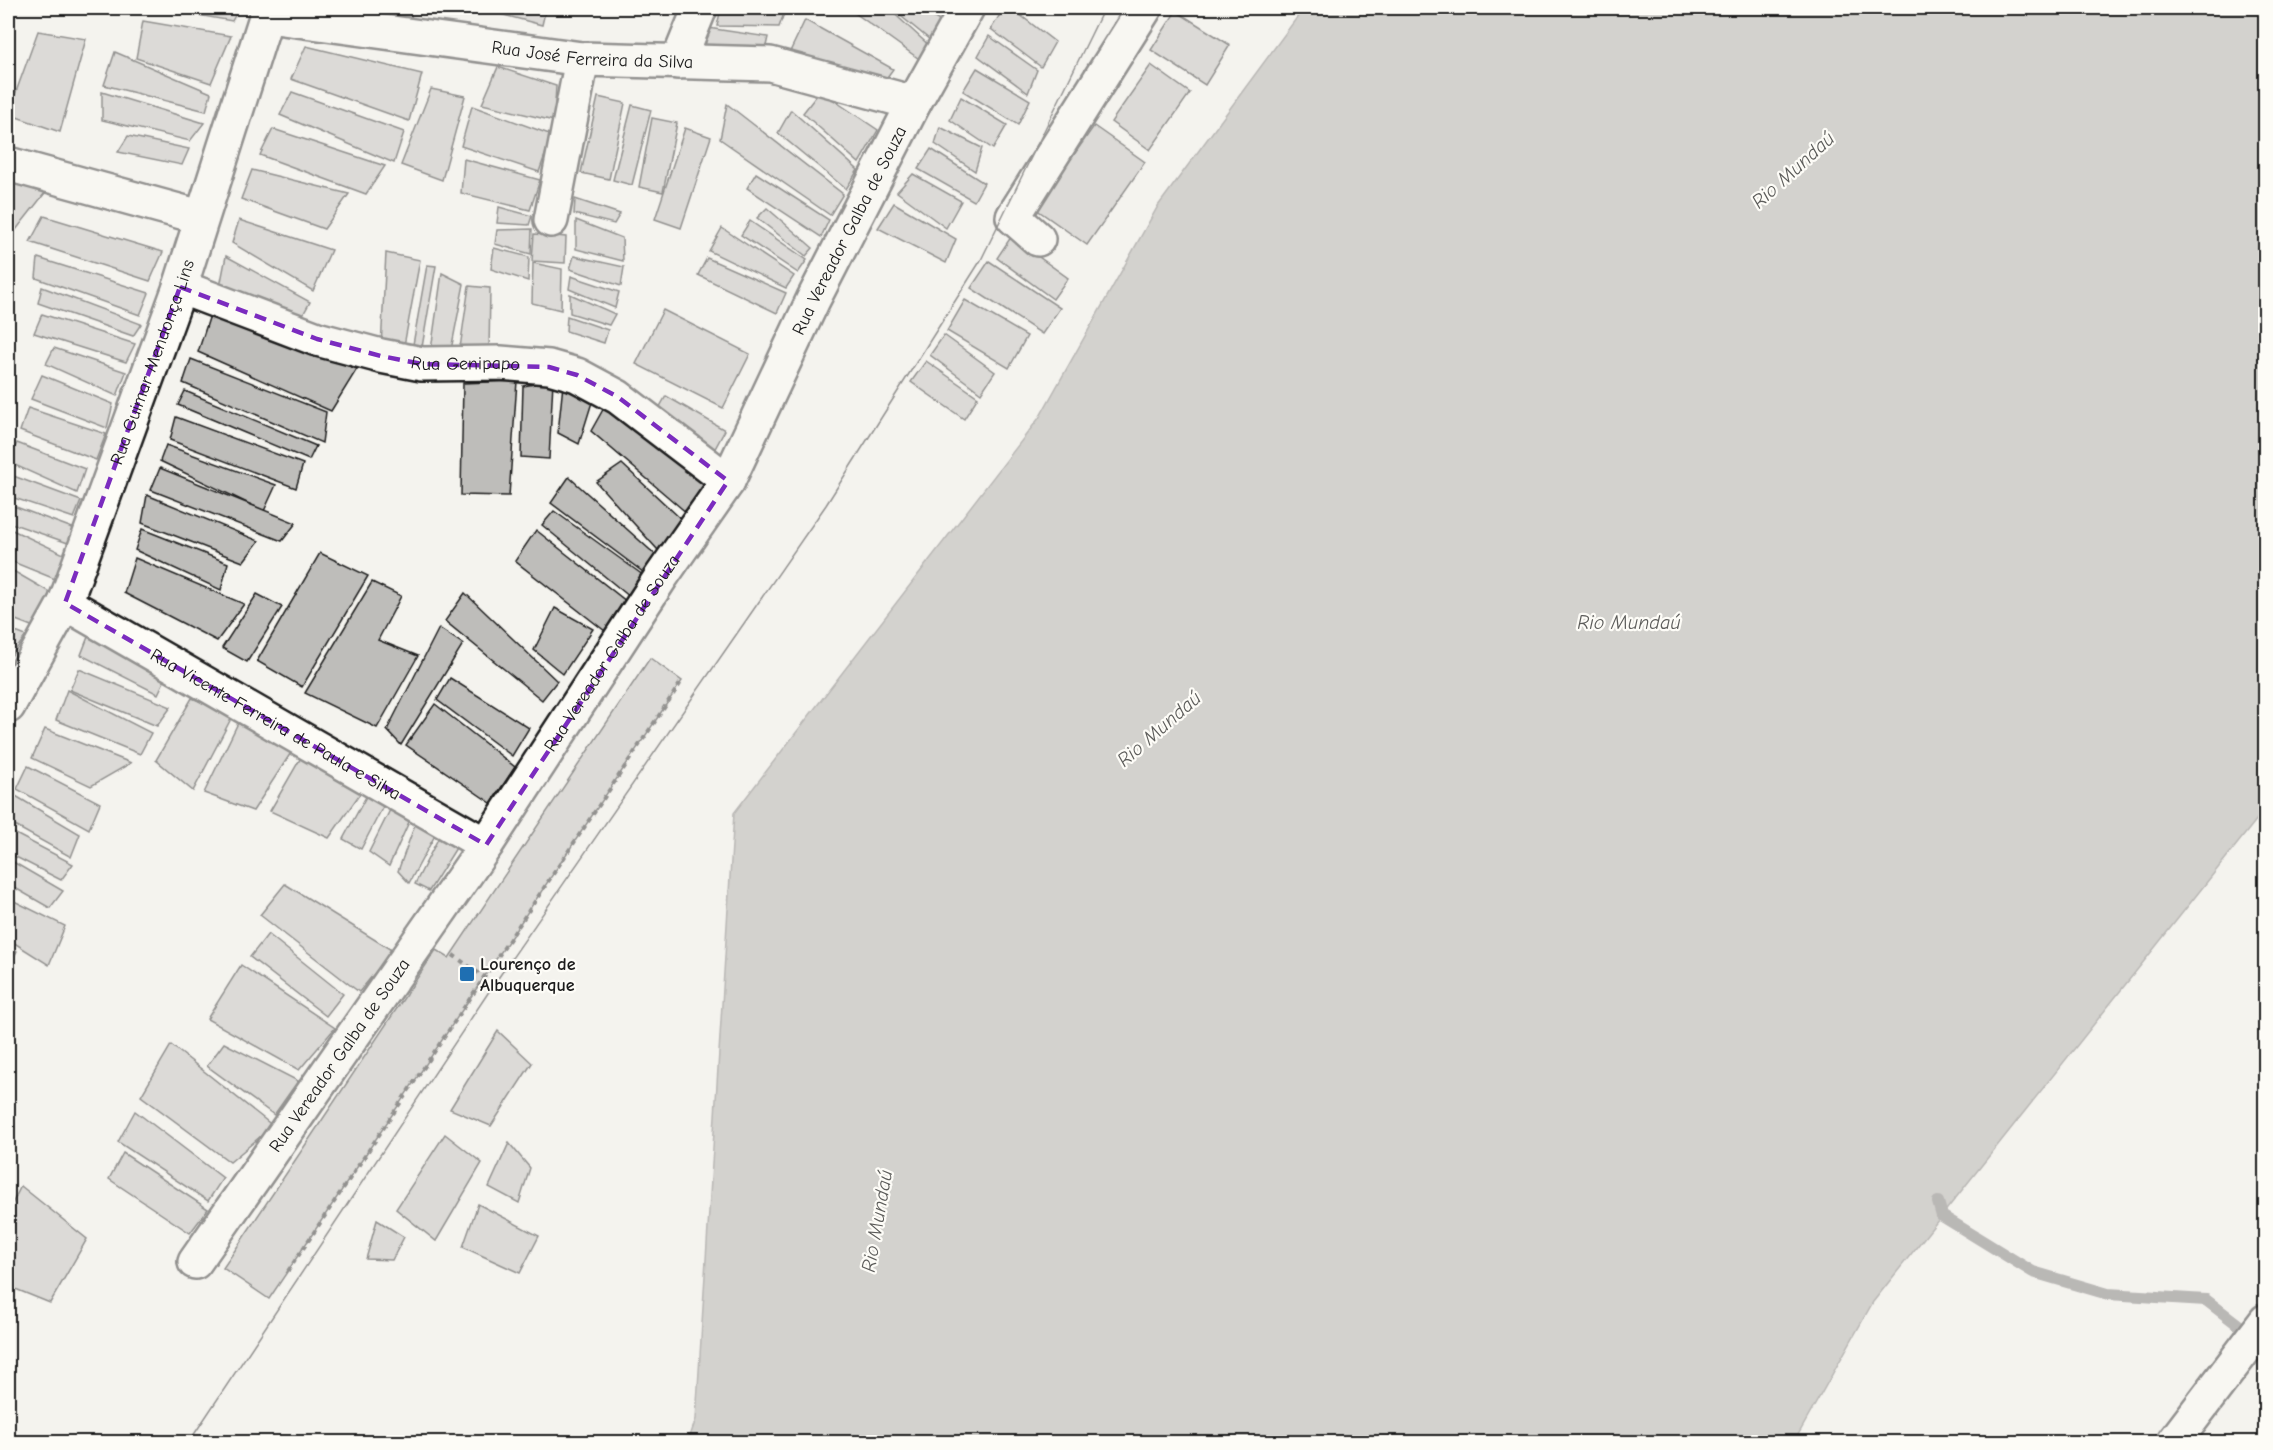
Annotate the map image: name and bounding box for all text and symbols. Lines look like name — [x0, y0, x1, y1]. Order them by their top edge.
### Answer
street label: Rua José Ferreira da Silva — [490, 36, 693, 72]
street label: Rua Vereador Galba de Souza — [788, 123, 911, 338]
water label: Rio Mundaú — [1747, 127, 1839, 213]
street label: Rua Guimar Mendonça Lins — [106, 257, 199, 467]
street label: Rua Genipapo — [409, 352, 521, 375]
street label: Rua Vereador Galba de Souza — [539, 550, 684, 755]
water label: Rio Mundaú — [1577, 611, 1681, 634]
street label: Rua Vicente Ferreira de Paula e Silva — [147, 644, 405, 804]
water label: Rio Mundaú — [1112, 686, 1206, 772]
street label: Rua Vereador Galba de Souza — [264, 954, 414, 1156]
place label: Lourenço de Albuquerque — [480, 954, 576, 996]
marker: Lourenço de Albuquerque — [458, 965, 476, 983]
water label: Rio Mundaú — [857, 1168, 897, 1274]

